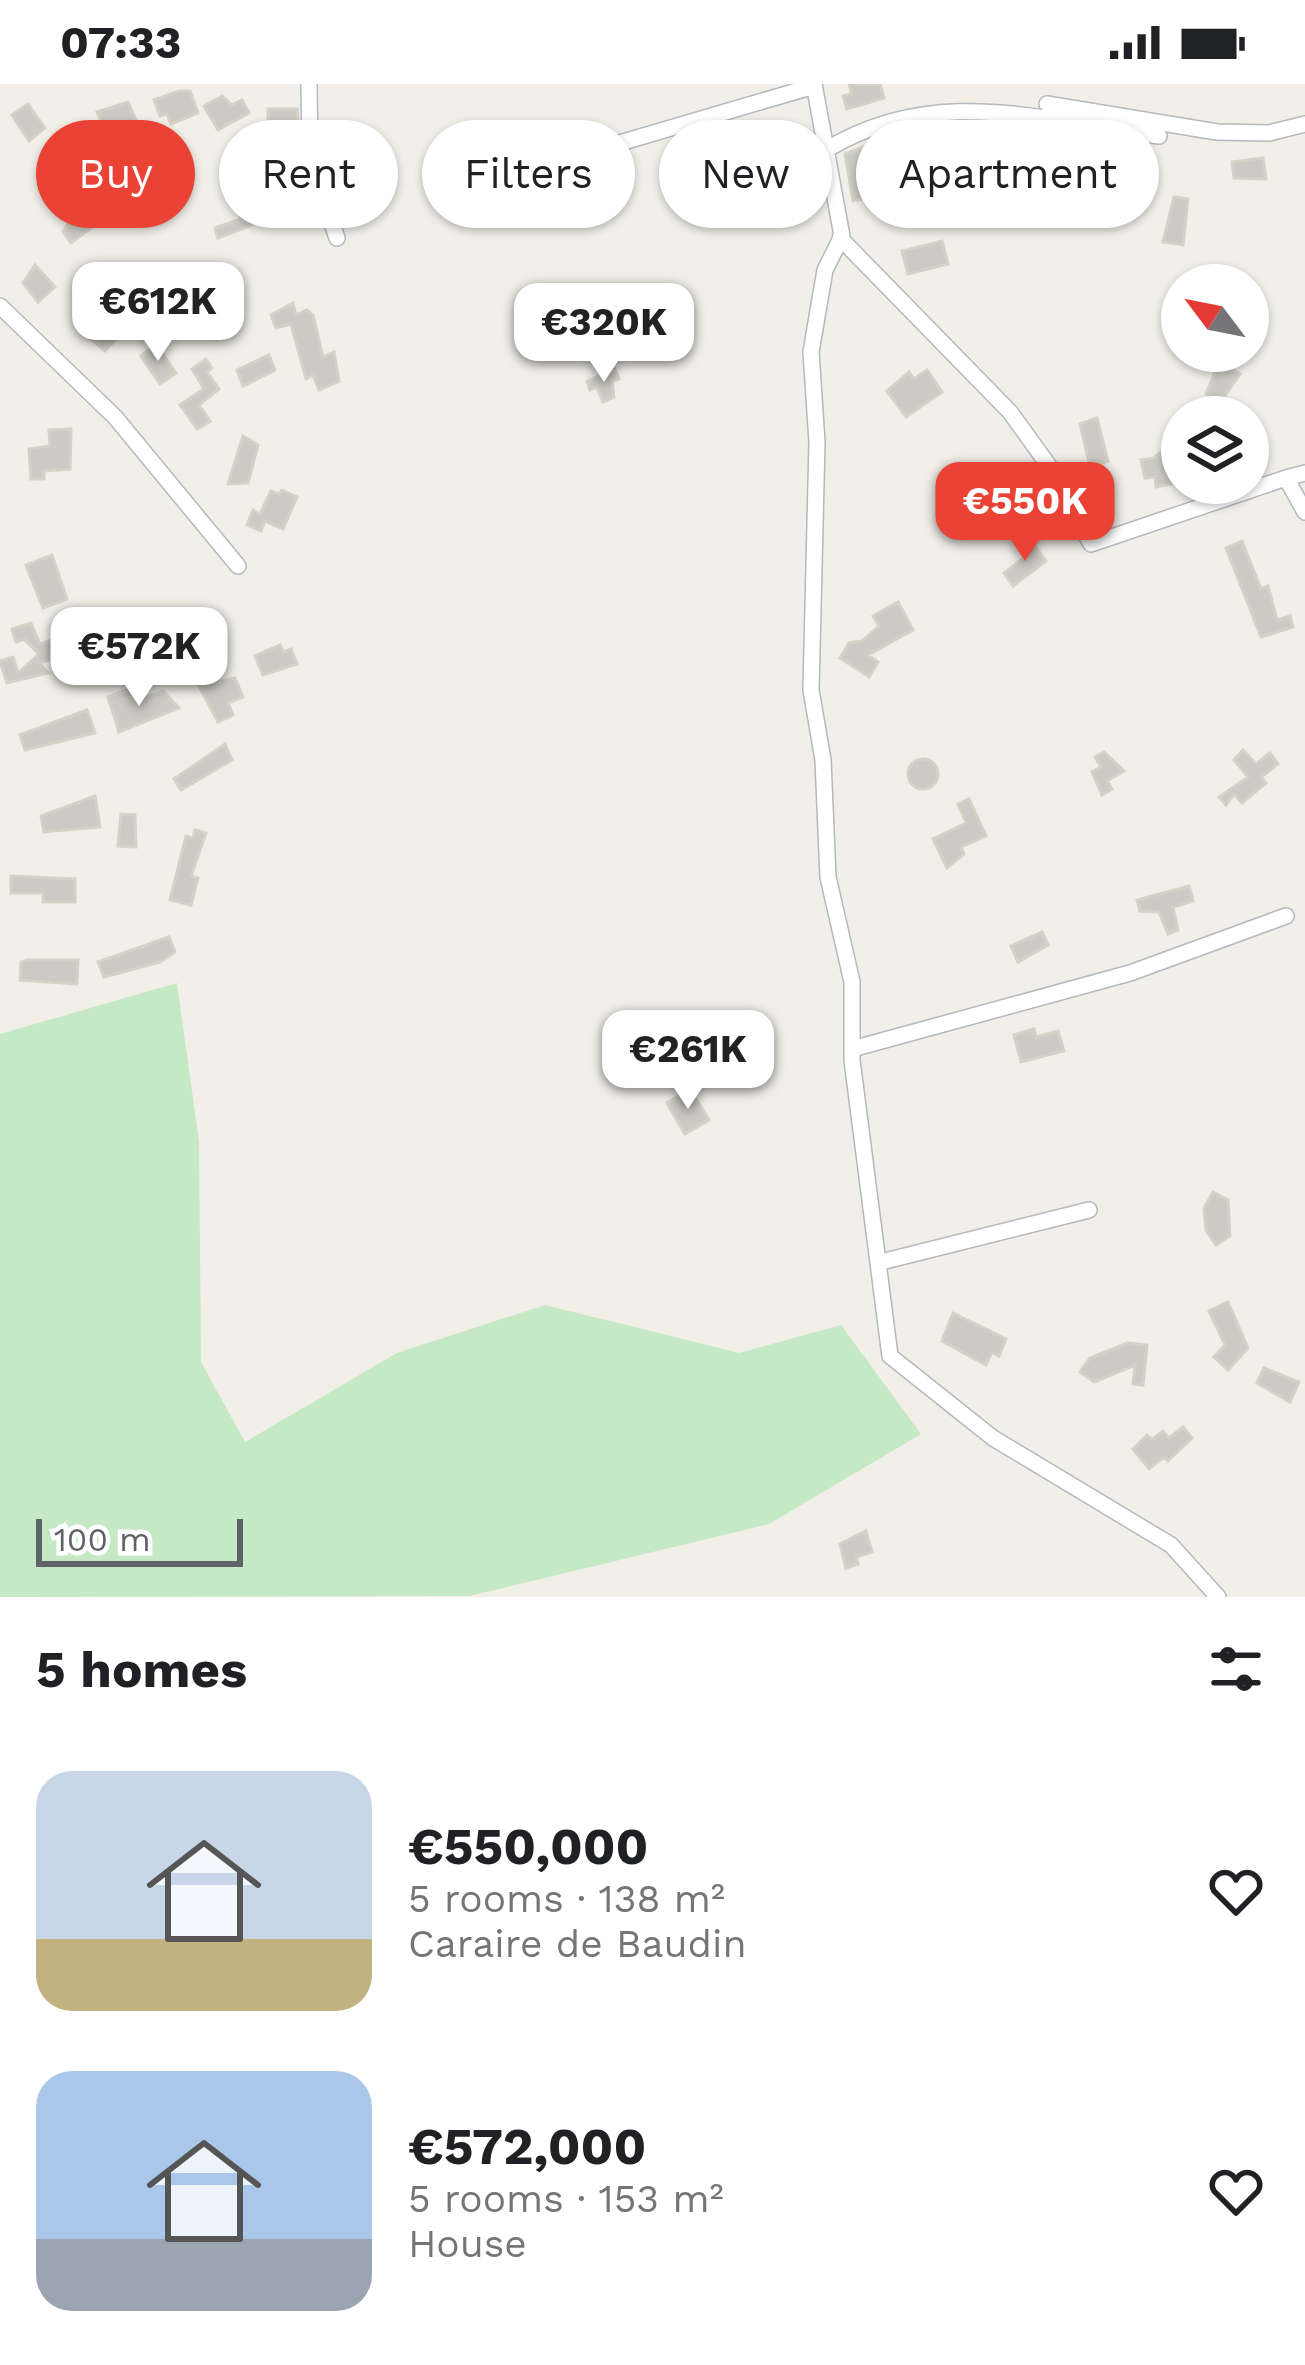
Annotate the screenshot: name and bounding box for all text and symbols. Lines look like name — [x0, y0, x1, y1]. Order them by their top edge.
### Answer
text: 07:33 — [60, 16, 181, 69]
chip: Buy — [36, 120, 195, 228]
chip: Rent — [219, 120, 398, 228]
chip: Filters — [422, 120, 635, 228]
chip: New — [659, 120, 832, 228]
chip: Apartment — [856, 120, 1159, 228]
pin: €612K — [74, 262, 242, 364]
north arrow — [1161, 264, 1269, 372]
map controls — [1161, 264, 1269, 504]
text: €612K — [99, 278, 217, 323]
pin: €320K — [520, 283, 688, 385]
text: €320K — [541, 299, 667, 344]
button: layers — [1161, 396, 1269, 504]
pin: €550K — [941, 462, 1109, 564]
text: €550K — [963, 478, 1088, 523]
pin: €572K — [55, 607, 223, 709]
text: €572K — [78, 623, 200, 668]
pin: €261K — [604, 1010, 772, 1112]
text: €261K — [629, 1026, 747, 1071]
scale bar — [36, 1513, 243, 1566]
text: 100 m — [54, 1520, 151, 1559]
icon: filters — [1203, 1636, 1269, 1702]
text: 5 homes — [36, 1640, 247, 1699]
text: €550,000 — [408, 1817, 648, 1876]
icon: home — [132, 1819, 276, 1963]
icon: heart — [1203, 1858, 1269, 1924]
text: 5 rooms · 138 m² — [408, 1876, 725, 1921]
text: Caraire de Baudin — [408, 1921, 747, 1966]
text: €572,000 — [408, 2117, 646, 2176]
icon: home — [132, 2119, 276, 2263]
icon: heart — [1203, 2158, 1269, 2224]
text: 5 rooms · 153 m² — [408, 2176, 724, 2221]
text: House — [408, 2221, 527, 2266]

